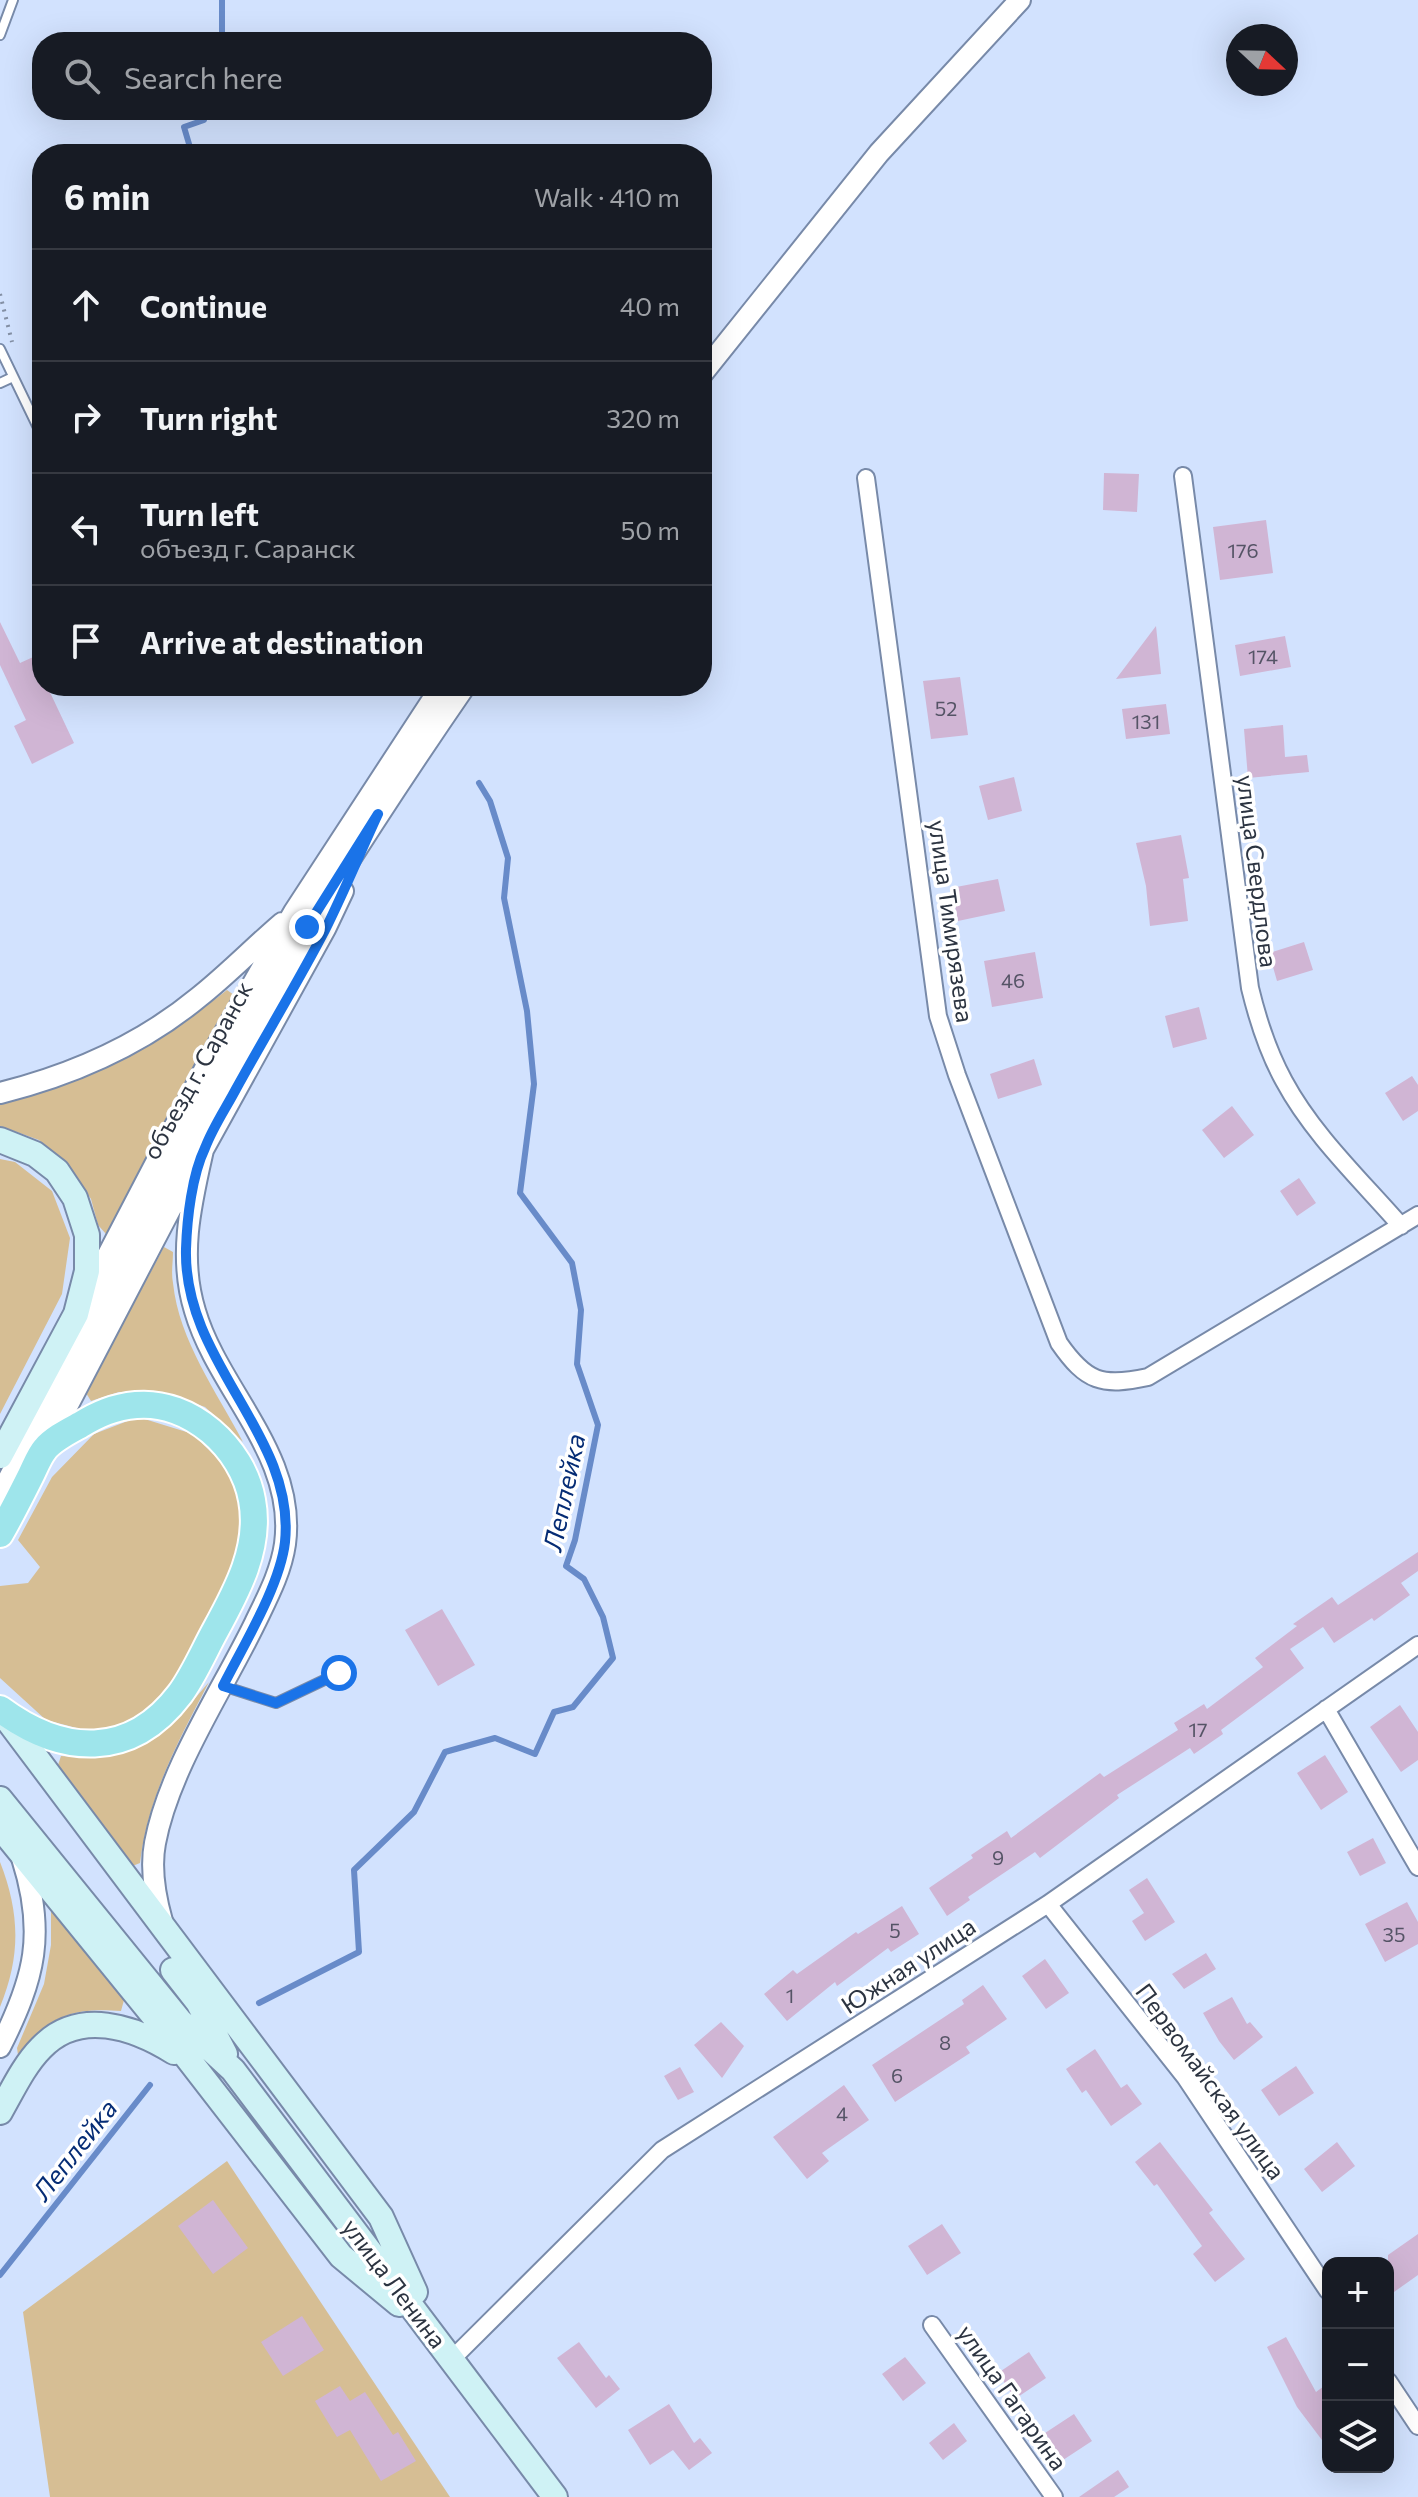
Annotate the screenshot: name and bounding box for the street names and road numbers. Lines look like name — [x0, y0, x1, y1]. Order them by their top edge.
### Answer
street label: улица Свердлова — [1232, 773, 1284, 969]
street label: улица Тимирязева — [923, 818, 981, 1024]
street label: объезд г. Саранск — [136, 976, 258, 1164]
street label: Южная улица — [836, 1911, 980, 2019]
street label: Первомайская улица — [1130, 1977, 1292, 2185]
street label: улица Ленина — [337, 2213, 453, 2353]
street label: улица Гагарина — [952, 2319, 1074, 2475]

